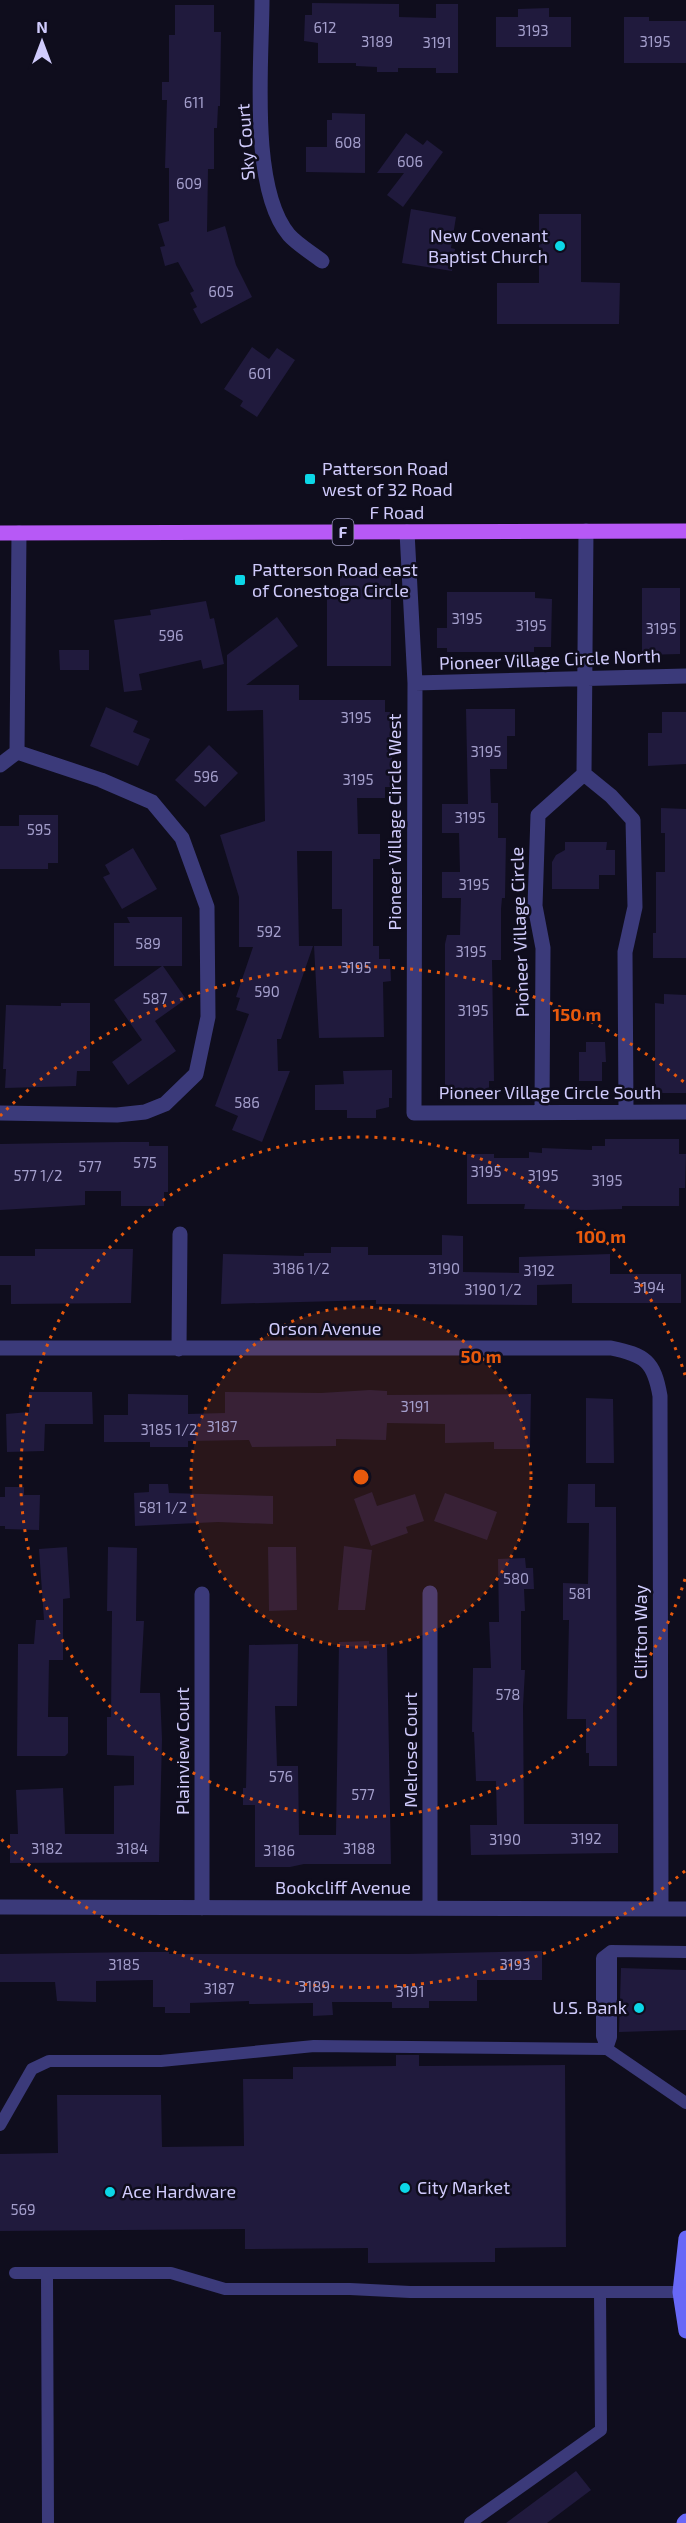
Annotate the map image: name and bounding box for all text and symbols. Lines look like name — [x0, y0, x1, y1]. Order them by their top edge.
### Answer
north arrow — [12, 12, 72, 72]
text: N — [36, 17, 48, 36]
house number: 612 — [314, 18, 336, 36]
house number: 3193 — [517, 21, 549, 39]
house number: 3189 — [361, 32, 393, 50]
house number: 3195 — [640, 32, 670, 50]
house number: 3191 — [423, 33, 451, 51]
house number: 611 — [184, 93, 204, 111]
street label: Sky Court — [231, 103, 259, 181]
house number: 608 — [335, 133, 361, 151]
house number: 606 — [397, 152, 423, 170]
house number: 609 — [176, 174, 202, 192]
place label: New Covenant Baptist Church — [428, 224, 548, 267]
marker: New Covenant Baptist Church — [553, 239, 567, 253]
house number: 605 — [208, 282, 234, 300]
house number: 601 — [248, 364, 272, 382]
place label: Patterson Road west of 32 Road — [322, 457, 453, 500]
marker: Patterson Road west of 32 Road — [303, 472, 317, 486]
street label: F Road — [370, 501, 424, 523]
road number: F — [332, 519, 354, 545]
place label: Patterson Road east of Conestoga Circle — [252, 558, 418, 601]
marker: Patterson Road east of Conestoga Circle — [233, 573, 247, 587]
house number: 3195 — [452, 609, 482, 627]
house number: 3195 — [516, 616, 546, 634]
house number: 3195 — [646, 619, 676, 637]
house number: 596 — [158, 626, 184, 644]
street label: Pioneer Village Circle North — [439, 644, 661, 674]
house number: 3195 — [341, 708, 371, 726]
street label: Pioneer Village Circle West — [383, 713, 405, 930]
house number: 3195 — [471, 742, 501, 760]
house number: 596 — [193, 767, 219, 785]
house number: 3195 — [343, 770, 373, 788]
house number: 3195 — [455, 808, 485, 826]
house number: 595 — [27, 820, 51, 838]
street label: Pioneer Village Circle — [505, 846, 533, 1018]
house number: 3195 — [459, 875, 489, 893]
house number: 592 — [256, 922, 282, 940]
house number: 589 — [135, 934, 161, 952]
house number: 3195 — [456, 942, 486, 960]
house number: 3195 — [341, 958, 371, 976]
house number: 590 — [254, 982, 280, 1000]
house number: 587 — [143, 989, 168, 1007]
house number: 3195 — [458, 1001, 488, 1019]
text: 150 m — [553, 1003, 601, 1025]
street label: Pioneer Village Circle South — [439, 1081, 661, 1103]
house number: 586 — [234, 1093, 260, 1111]
house number: 575 — [133, 1153, 157, 1171]
house number: 577 — [78, 1157, 102, 1175]
house number: 3195 — [471, 1162, 501, 1180]
house number: 577 1/2 — [14, 1166, 62, 1184]
house number: 3195 — [528, 1166, 558, 1184]
house number: 3195 — [592, 1171, 622, 1189]
text: 100 m — [576, 1225, 626, 1247]
house number: 3186 1/2 — [272, 1259, 330, 1277]
house number: 3190 — [428, 1259, 460, 1277]
house number: 3192 — [523, 1261, 555, 1279]
house number: 3194 — [633, 1278, 665, 1296]
house number: 3190 1/2 — [464, 1280, 522, 1298]
street label: Orson Avenue — [269, 1317, 381, 1339]
text: 50 m — [460, 1345, 502, 1367]
house number: 3191 — [401, 1397, 429, 1415]
house number: 3187 — [206, 1417, 238, 1435]
house number: 3185 1/2 — [141, 1420, 197, 1438]
centre of rings — [351, 1467, 371, 1487]
house number: 581 1/2 — [139, 1498, 187, 1516]
house number: 580 — [503, 1569, 529, 1587]
house number: 581 — [568, 1584, 592, 1602]
street label: Clifton Way — [629, 1584, 651, 1679]
house number: 578 — [496, 1685, 520, 1703]
street label: Plainview Court — [171, 1687, 193, 1815]
street label: Melrose Court — [399, 1692, 421, 1808]
house number: 576 — [269, 1767, 293, 1785]
house number: 577 — [351, 1785, 375, 1803]
house number: 3192 — [570, 1829, 602, 1847]
house number: 3190 — [489, 1830, 521, 1848]
house number: 3182 — [31, 1839, 63, 1857]
house number: 3184 — [116, 1839, 148, 1857]
house number: 3188 — [343, 1839, 375, 1857]
house number: 3186 — [263, 1841, 295, 1859]
street label: Bookcliff Avenue — [275, 1876, 411, 1898]
house number: 3185 — [108, 1955, 140, 1973]
house number: 3193 — [499, 1955, 531, 1973]
house number: 3189 — [298, 1977, 330, 1995]
house number: 3187 — [203, 1979, 235, 1997]
house number: 3191 — [396, 1982, 424, 2000]
place label: U.S. Bank — [552, 1996, 627, 2018]
marker: U.S. Bank — [632, 2001, 646, 2015]
place label: City Market — [417, 2176, 510, 2198]
place label: Ace Hardware — [122, 2180, 236, 2202]
marker: City Market — [398, 2181, 412, 2195]
marker: Ace Hardware — [103, 2185, 117, 2199]
house number: 569 — [10, 2200, 36, 2218]

